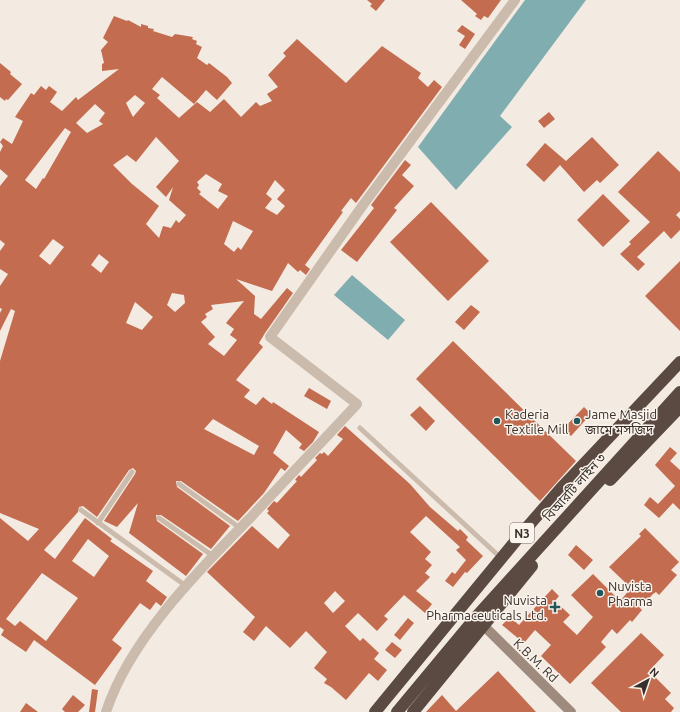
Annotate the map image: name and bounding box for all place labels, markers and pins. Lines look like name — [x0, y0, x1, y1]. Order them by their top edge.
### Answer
place label: Kaderia Textile Mill — [505, 407, 569, 436]
place label: Jame Masjid জামে মসজিদ — [584, 407, 657, 436]
marker: Kaderia Textile Mill — [492, 416, 502, 426]
marker: Jame Masjid জামে মসজিদ — [572, 416, 582, 426]
place label: Nuvista Pharma — [608, 579, 653, 608]
marker: Nuvista Pharma — [595, 588, 605, 598]
place label: Nuvista Pharmaceuticals Ltd. — [426, 593, 547, 622]
marker: Nuvista Pharmaceuticals Ltd. — [550, 602, 560, 612]

